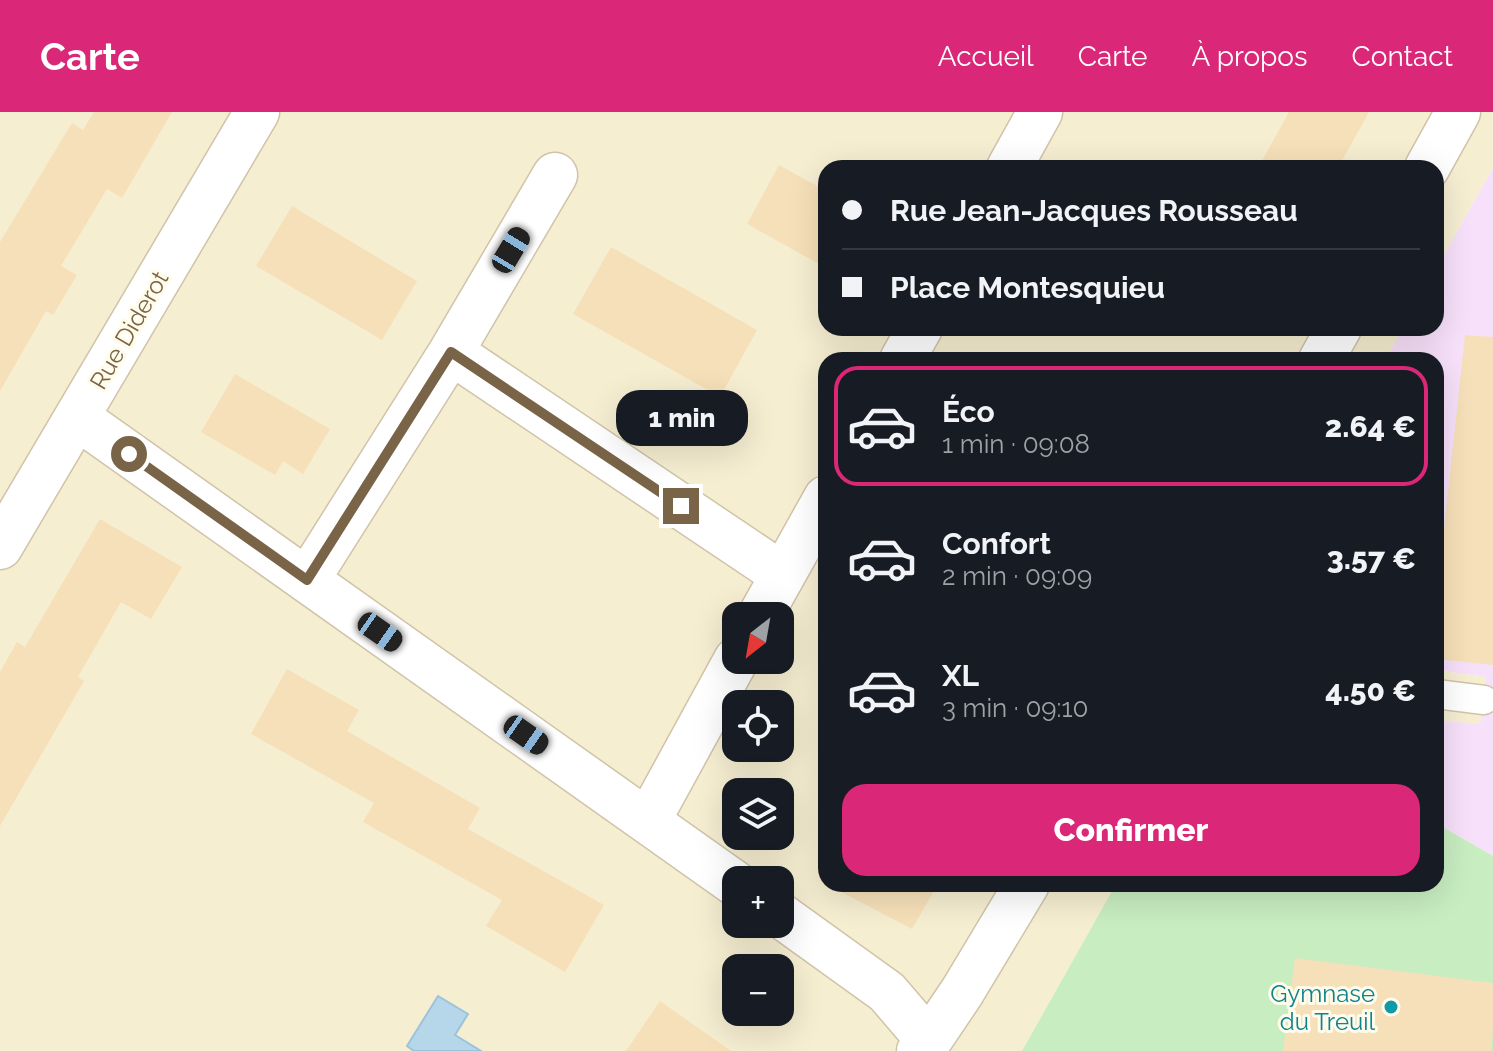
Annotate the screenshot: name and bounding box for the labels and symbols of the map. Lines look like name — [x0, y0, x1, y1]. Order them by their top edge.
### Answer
car — [488, 223, 534, 277]
street label: Rue Diderot — [84, 266, 174, 394]
callout: 1 min — [615, 390, 747, 446]
route start — [111, 436, 147, 472]
route end — [663, 488, 699, 524]
north arrow — [722, 602, 794, 674]
car — [353, 608, 407, 656]
car — [499, 711, 553, 759]
place label: Gymnase du Treuil — [1270, 979, 1375, 1036]
marker: Gymnase du Treuil — [1382, 998, 1400, 1016]

